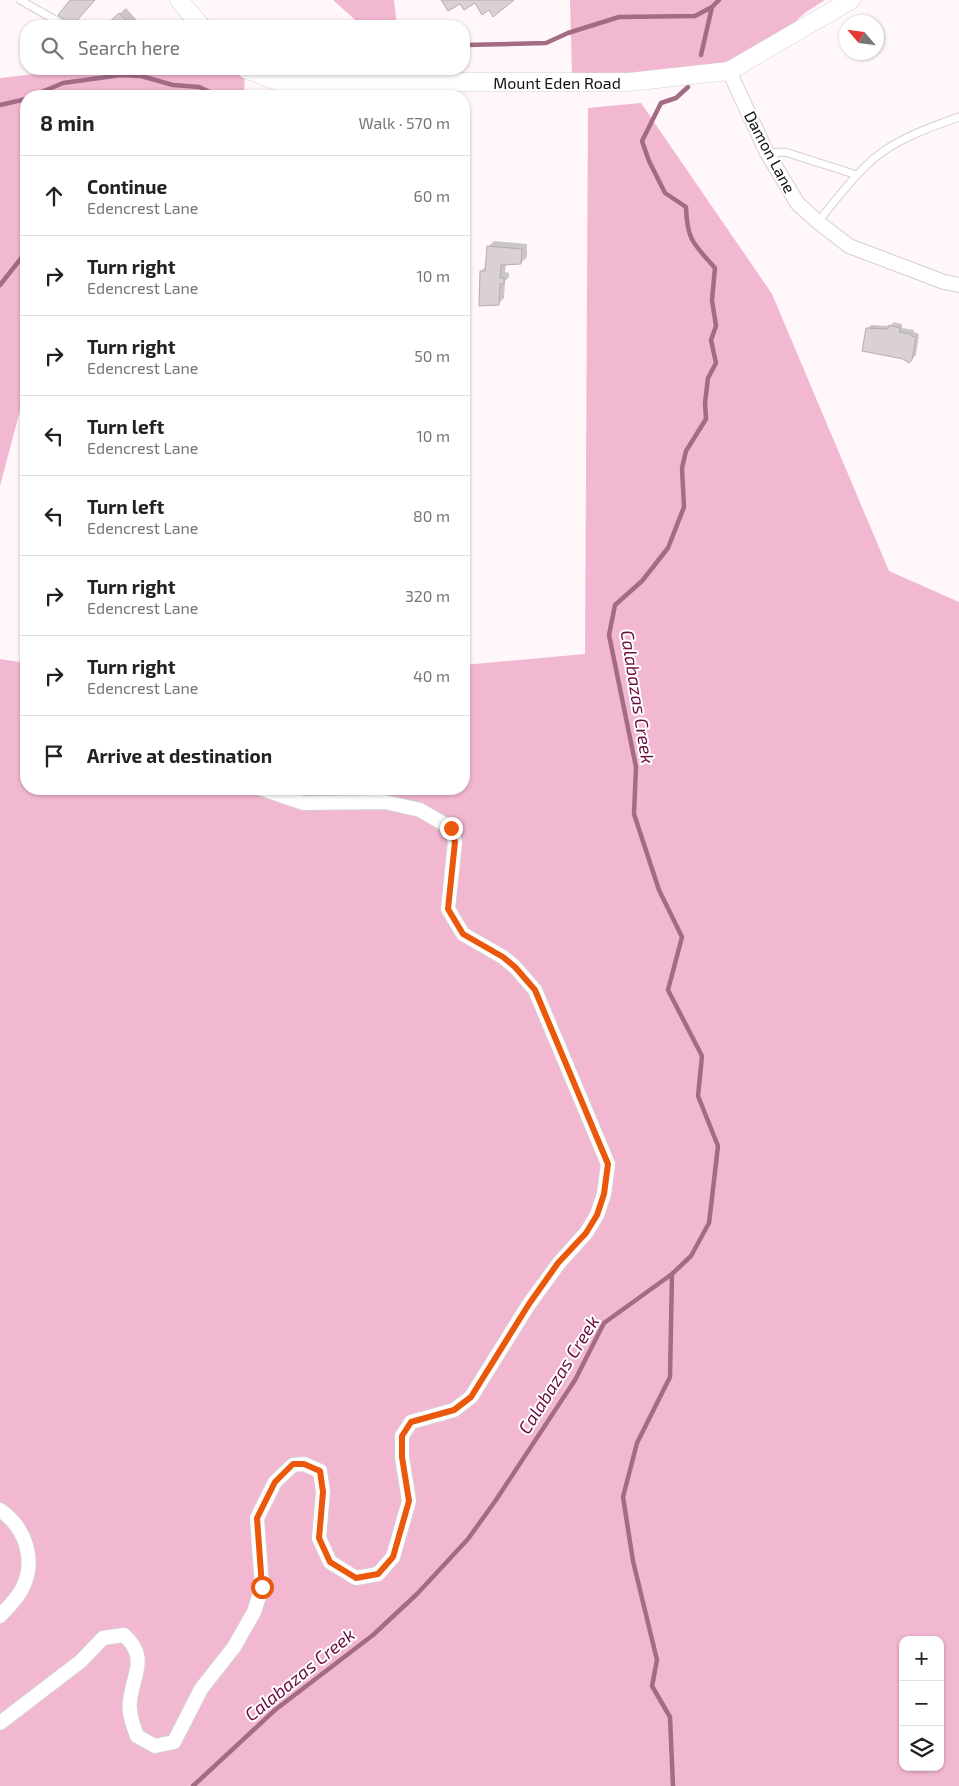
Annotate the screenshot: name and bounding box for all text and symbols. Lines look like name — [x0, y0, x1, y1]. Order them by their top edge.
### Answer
north arrow — [839, 15, 884, 60]
search box — [20, 20, 470, 75]
icon: search — [38, 34, 66, 62]
text: Search here — [78, 36, 180, 59]
street label: Mount Eden Road — [493, 73, 621, 92]
street label: Damon Lane — [741, 107, 800, 196]
text: 8 min — [40, 110, 95, 135]
text: Walk · 570 m — [359, 113, 450, 132]
text: Continue — [87, 175, 167, 198]
icon: ahead — [40, 182, 68, 210]
text: 60 m — [414, 186, 450, 205]
text: Edencrest Lane — [87, 198, 198, 217]
text: Turn right — [87, 255, 175, 278]
icon: right — [40, 262, 68, 290]
text: 10 m — [416, 266, 450, 285]
text: Edencrest Lane — [87, 278, 198, 297]
text: Turn right — [87, 335, 175, 358]
icon: right — [40, 342, 68, 370]
text: 50 m — [414, 346, 450, 365]
text: Edencrest Lane — [87, 358, 198, 377]
text: Turn left — [87, 415, 164, 438]
icon: left — [40, 422, 68, 450]
text: 10 m — [416, 426, 450, 445]
text: Edencrest Lane — [87, 438, 198, 457]
text: Turn left — [87, 495, 164, 518]
icon: left — [40, 502, 68, 530]
text: 80 m — [413, 506, 450, 525]
text: Edencrest Lane — [87, 518, 198, 537]
text: Turn right — [87, 575, 175, 598]
icon: right — [40, 582, 68, 610]
text: 320 m — [405, 586, 450, 605]
text: Edencrest Lane — [87, 598, 198, 617]
water label: Calabazas Creek — [617, 628, 659, 765]
text: Turn right — [87, 655, 175, 678]
icon: right — [40, 662, 68, 690]
text: 40 m — [413, 666, 450, 685]
text: Edencrest Lane — [87, 678, 198, 697]
icon: arrive — [40, 742, 68, 770]
text: Arrive at destination — [87, 744, 272, 767]
route end — [440, 817, 463, 840]
water label: Calabazas Creek — [513, 1311, 603, 1438]
route start — [251, 1576, 274, 1599]
water label: Calabazas Creek — [240, 1623, 359, 1725]
map controls — [899, 1636, 944, 1771]
button: + — [899, 1636, 944, 1681]
button: − — [899, 1681, 944, 1726]
button: layers — [899, 1726, 944, 1771]

